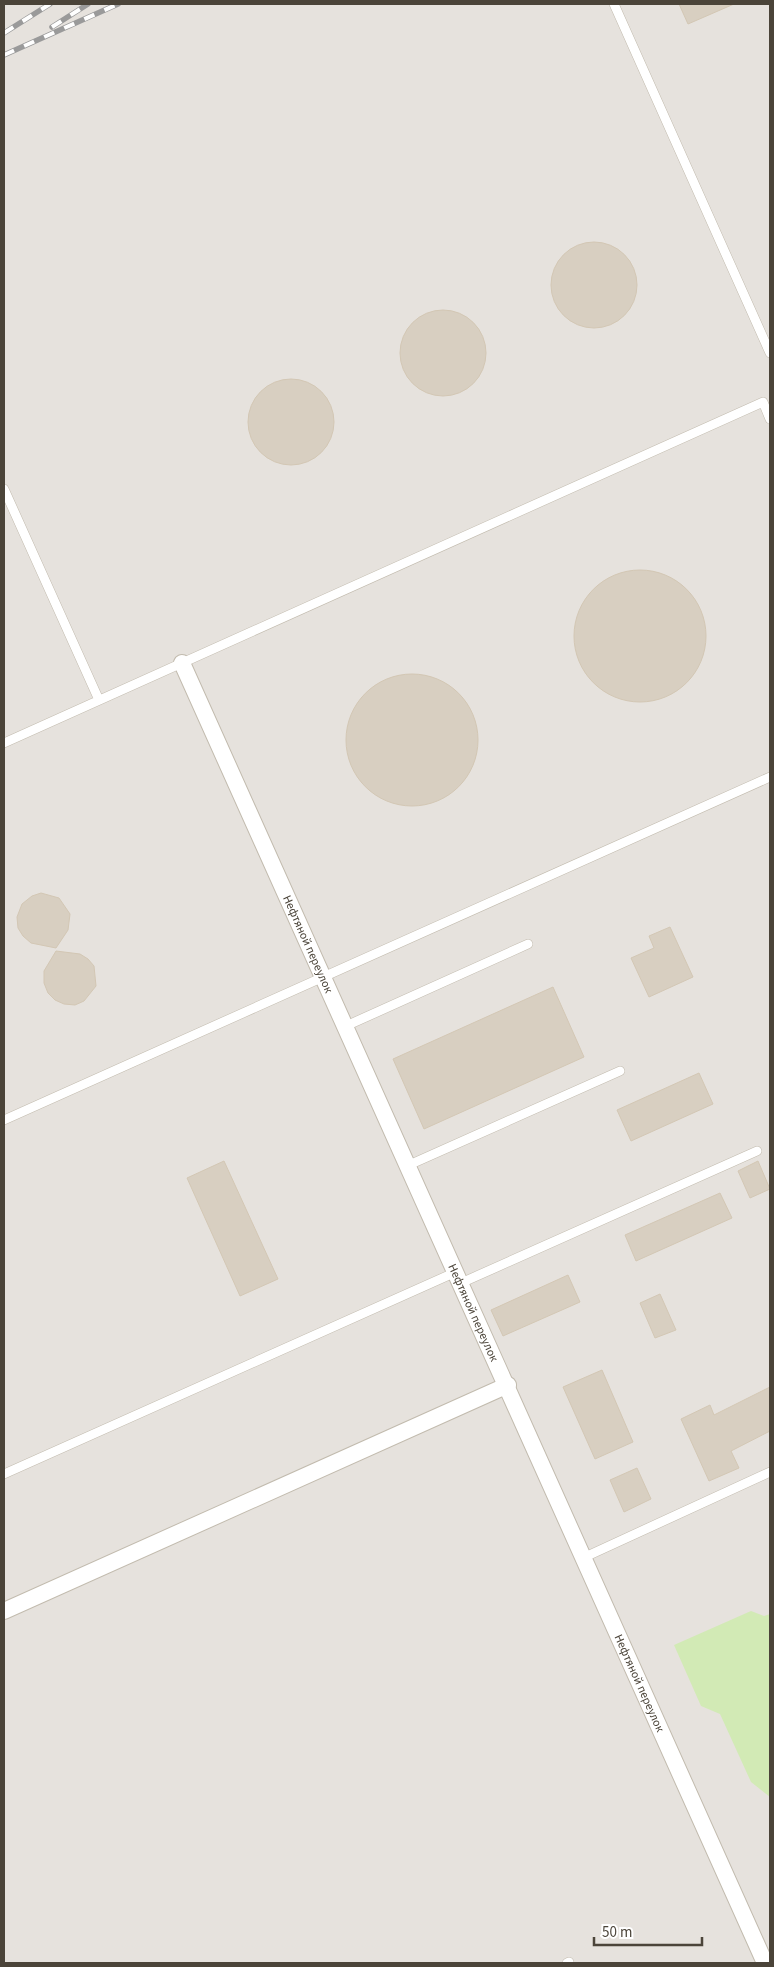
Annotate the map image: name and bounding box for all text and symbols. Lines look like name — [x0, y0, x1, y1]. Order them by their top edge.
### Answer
street label: Нефтяной переулок — [278, 892, 337, 996]
street label: Нефтяной переулок — [443, 1261, 502, 1365]
street label: Нефтяной переулок — [610, 1632, 668, 1735]
scale bar — [594, 1914, 702, 1946]
text: 50 m — [602, 1922, 632, 1943]

